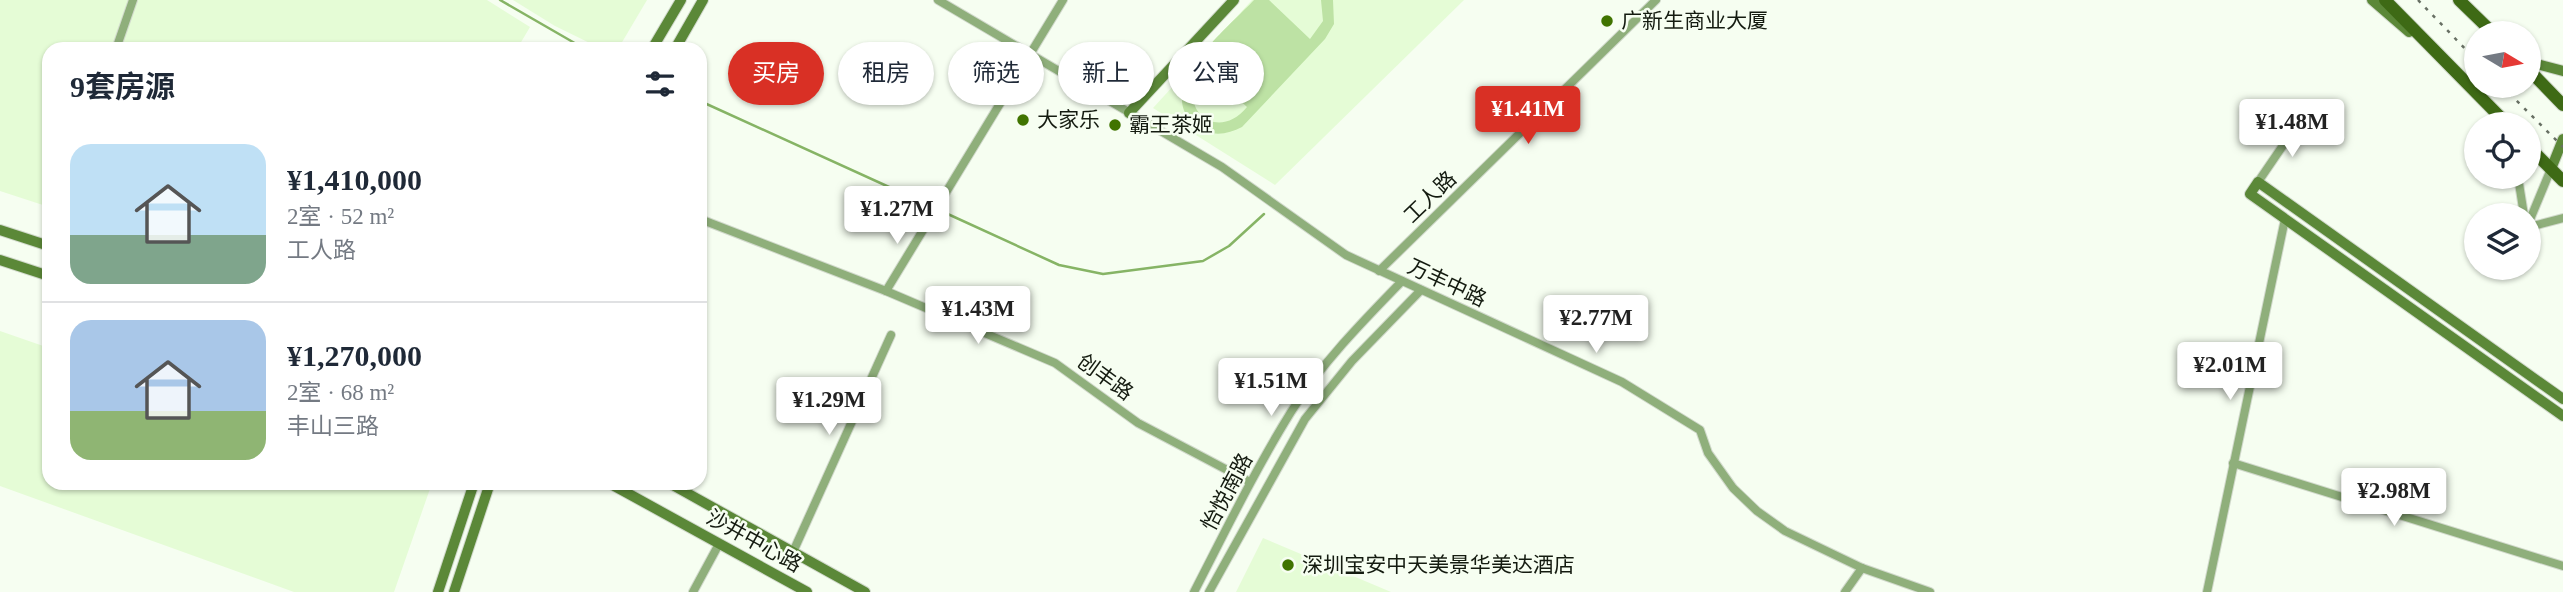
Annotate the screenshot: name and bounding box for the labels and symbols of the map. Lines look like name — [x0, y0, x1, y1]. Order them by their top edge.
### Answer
place label: 广新生商业大厦 — [1621, 9, 1768, 33]
marker: 广新生商业大厦 — [1599, 13, 1615, 29]
north arrow — [2464, 21, 2541, 98]
pin: ¥1.41M — [1471, 86, 1585, 146]
pin: ¥1.48M — [2235, 100, 2349, 159]
place label: 大家乐 — [1037, 108, 1100, 132]
marker: 大家乐 — [1015, 112, 1031, 128]
place label: 霸王茶姬 — [1129, 113, 1213, 137]
marker: 霸王茶姬 — [1107, 117, 1123, 133]
street label: 工人路 — [1399, 166, 1461, 228]
pin: ¥1.27M — [840, 187, 954, 246]
street label: 万丰中路 — [1404, 254, 1490, 312]
pin: ¥1.43M — [921, 286, 1035, 346]
pin: ¥2.77M — [1539, 296, 1653, 355]
pin: ¥2.01M — [2173, 342, 2287, 402]
street label: 创丰路 — [1072, 349, 1138, 405]
pin: ¥1.51M — [1214, 358, 1328, 418]
pin: ¥1.29M — [772, 378, 886, 437]
street label: 怡悦南路 — [1197, 449, 1257, 535]
pin: ¥2.98M — [2337, 468, 2451, 528]
street label: 沙井中心路 — [702, 505, 806, 577]
place label: 深圳宝安中天美景华美达酒店 — [1302, 553, 1575, 577]
marker: 深圳宝安中天美景华美达酒店 — [1280, 557, 1296, 573]

